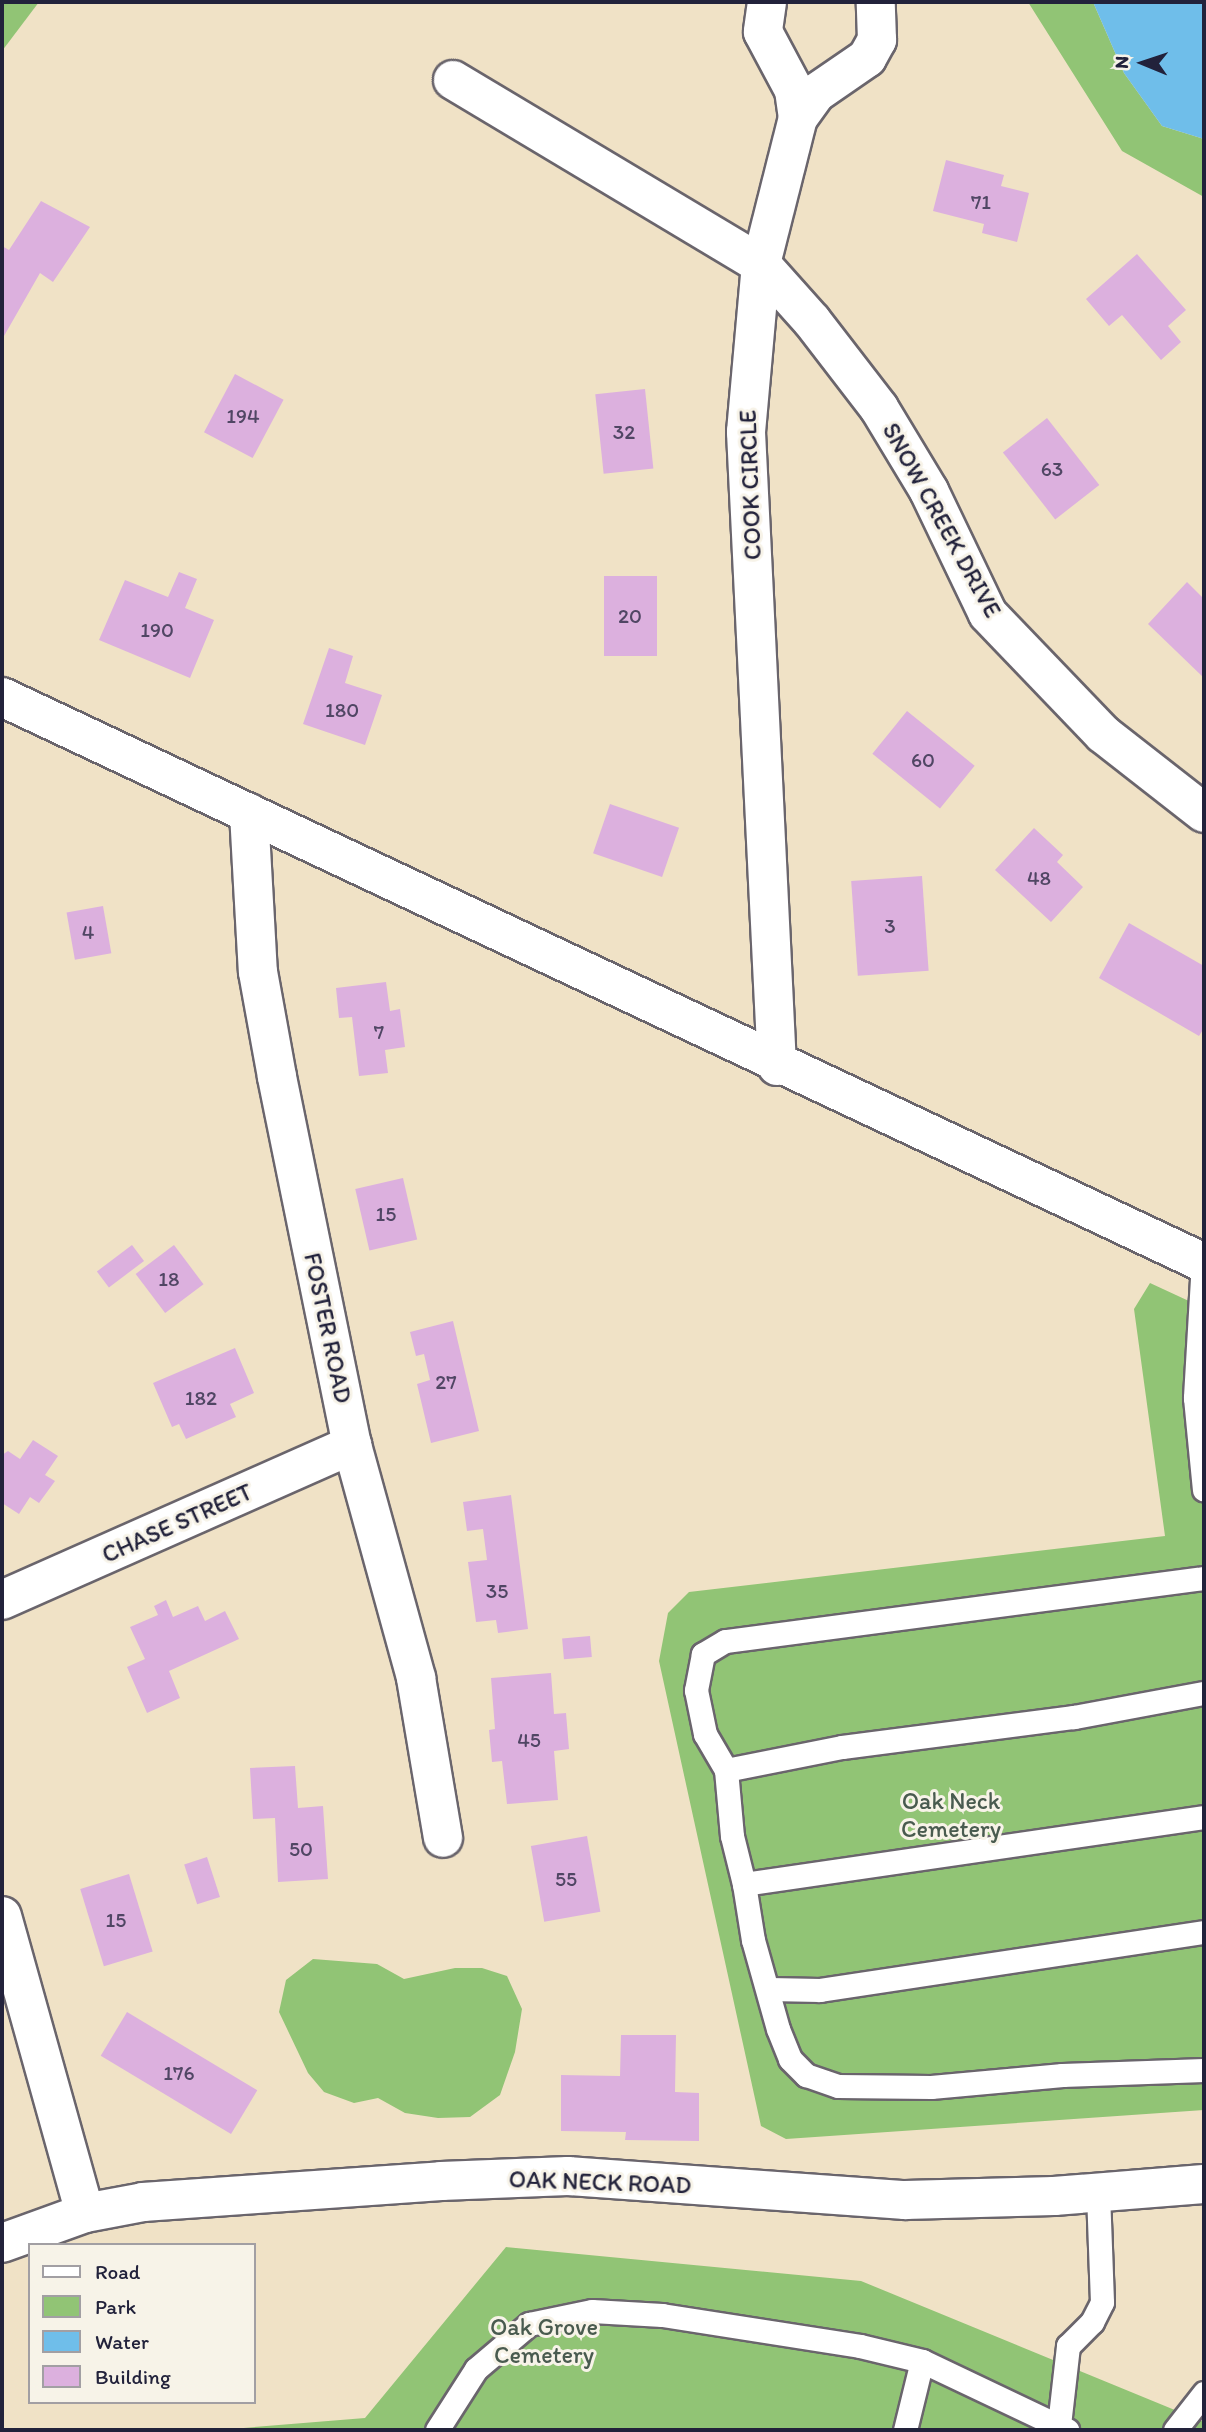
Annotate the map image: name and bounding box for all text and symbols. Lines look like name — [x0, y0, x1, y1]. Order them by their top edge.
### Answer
north arrow — [1108, 28, 1178, 98]
text: N — [1110, 55, 1133, 69]
house number: 71 — [971, 189, 991, 215]
house number: 194 — [226, 403, 260, 429]
street label: COOK CIRCLE — [733, 409, 767, 561]
street label: SNOW CREEK DRIVE — [877, 418, 1007, 622]
house number: 32 — [613, 419, 635, 445]
house number: 63 — [1041, 456, 1063, 482]
house number: 20 — [618, 603, 642, 629]
house number: 190 — [140, 617, 174, 643]
house number: 180 — [325, 697, 359, 723]
house number: 60 — [911, 747, 935, 773]
house number: 48 — [1027, 865, 1051, 891]
house number: 3 — [884, 913, 896, 939]
house number: 4 — [82, 919, 94, 945]
house number: 7 — [374, 1019, 384, 1045]
house number: 15 — [376, 1201, 396, 1227]
street label: FOSTER ROAD — [298, 1251, 358, 1405]
house number: 18 — [158, 1266, 180, 1292]
house number: 27 — [435, 1369, 457, 1395]
house number: 182 — [185, 1385, 217, 1411]
street label: CHASE STREET — [97, 1477, 257, 1569]
house number: 35 — [486, 1578, 508, 1604]
house number: 45 — [517, 1727, 541, 1753]
park label: Oak Neck Cemetery — [901, 1787, 1001, 1843]
house number: 50 — [289, 1836, 313, 1862]
house number: 55 — [555, 1866, 577, 1892]
house number: 15 — [106, 1907, 126, 1933]
house number: 176 — [163, 2060, 195, 2086]
street label: OAK NECK ROAD — [509, 2164, 691, 2200]
legend — [28, 2243, 256, 2404]
text: Road — [95, 2259, 140, 2284]
text: Park — [95, 2294, 136, 2319]
park label: Oak Grove Cemetery — [490, 2313, 598, 2369]
text: Water — [95, 2329, 149, 2354]
text: Building — [95, 2364, 171, 2389]

